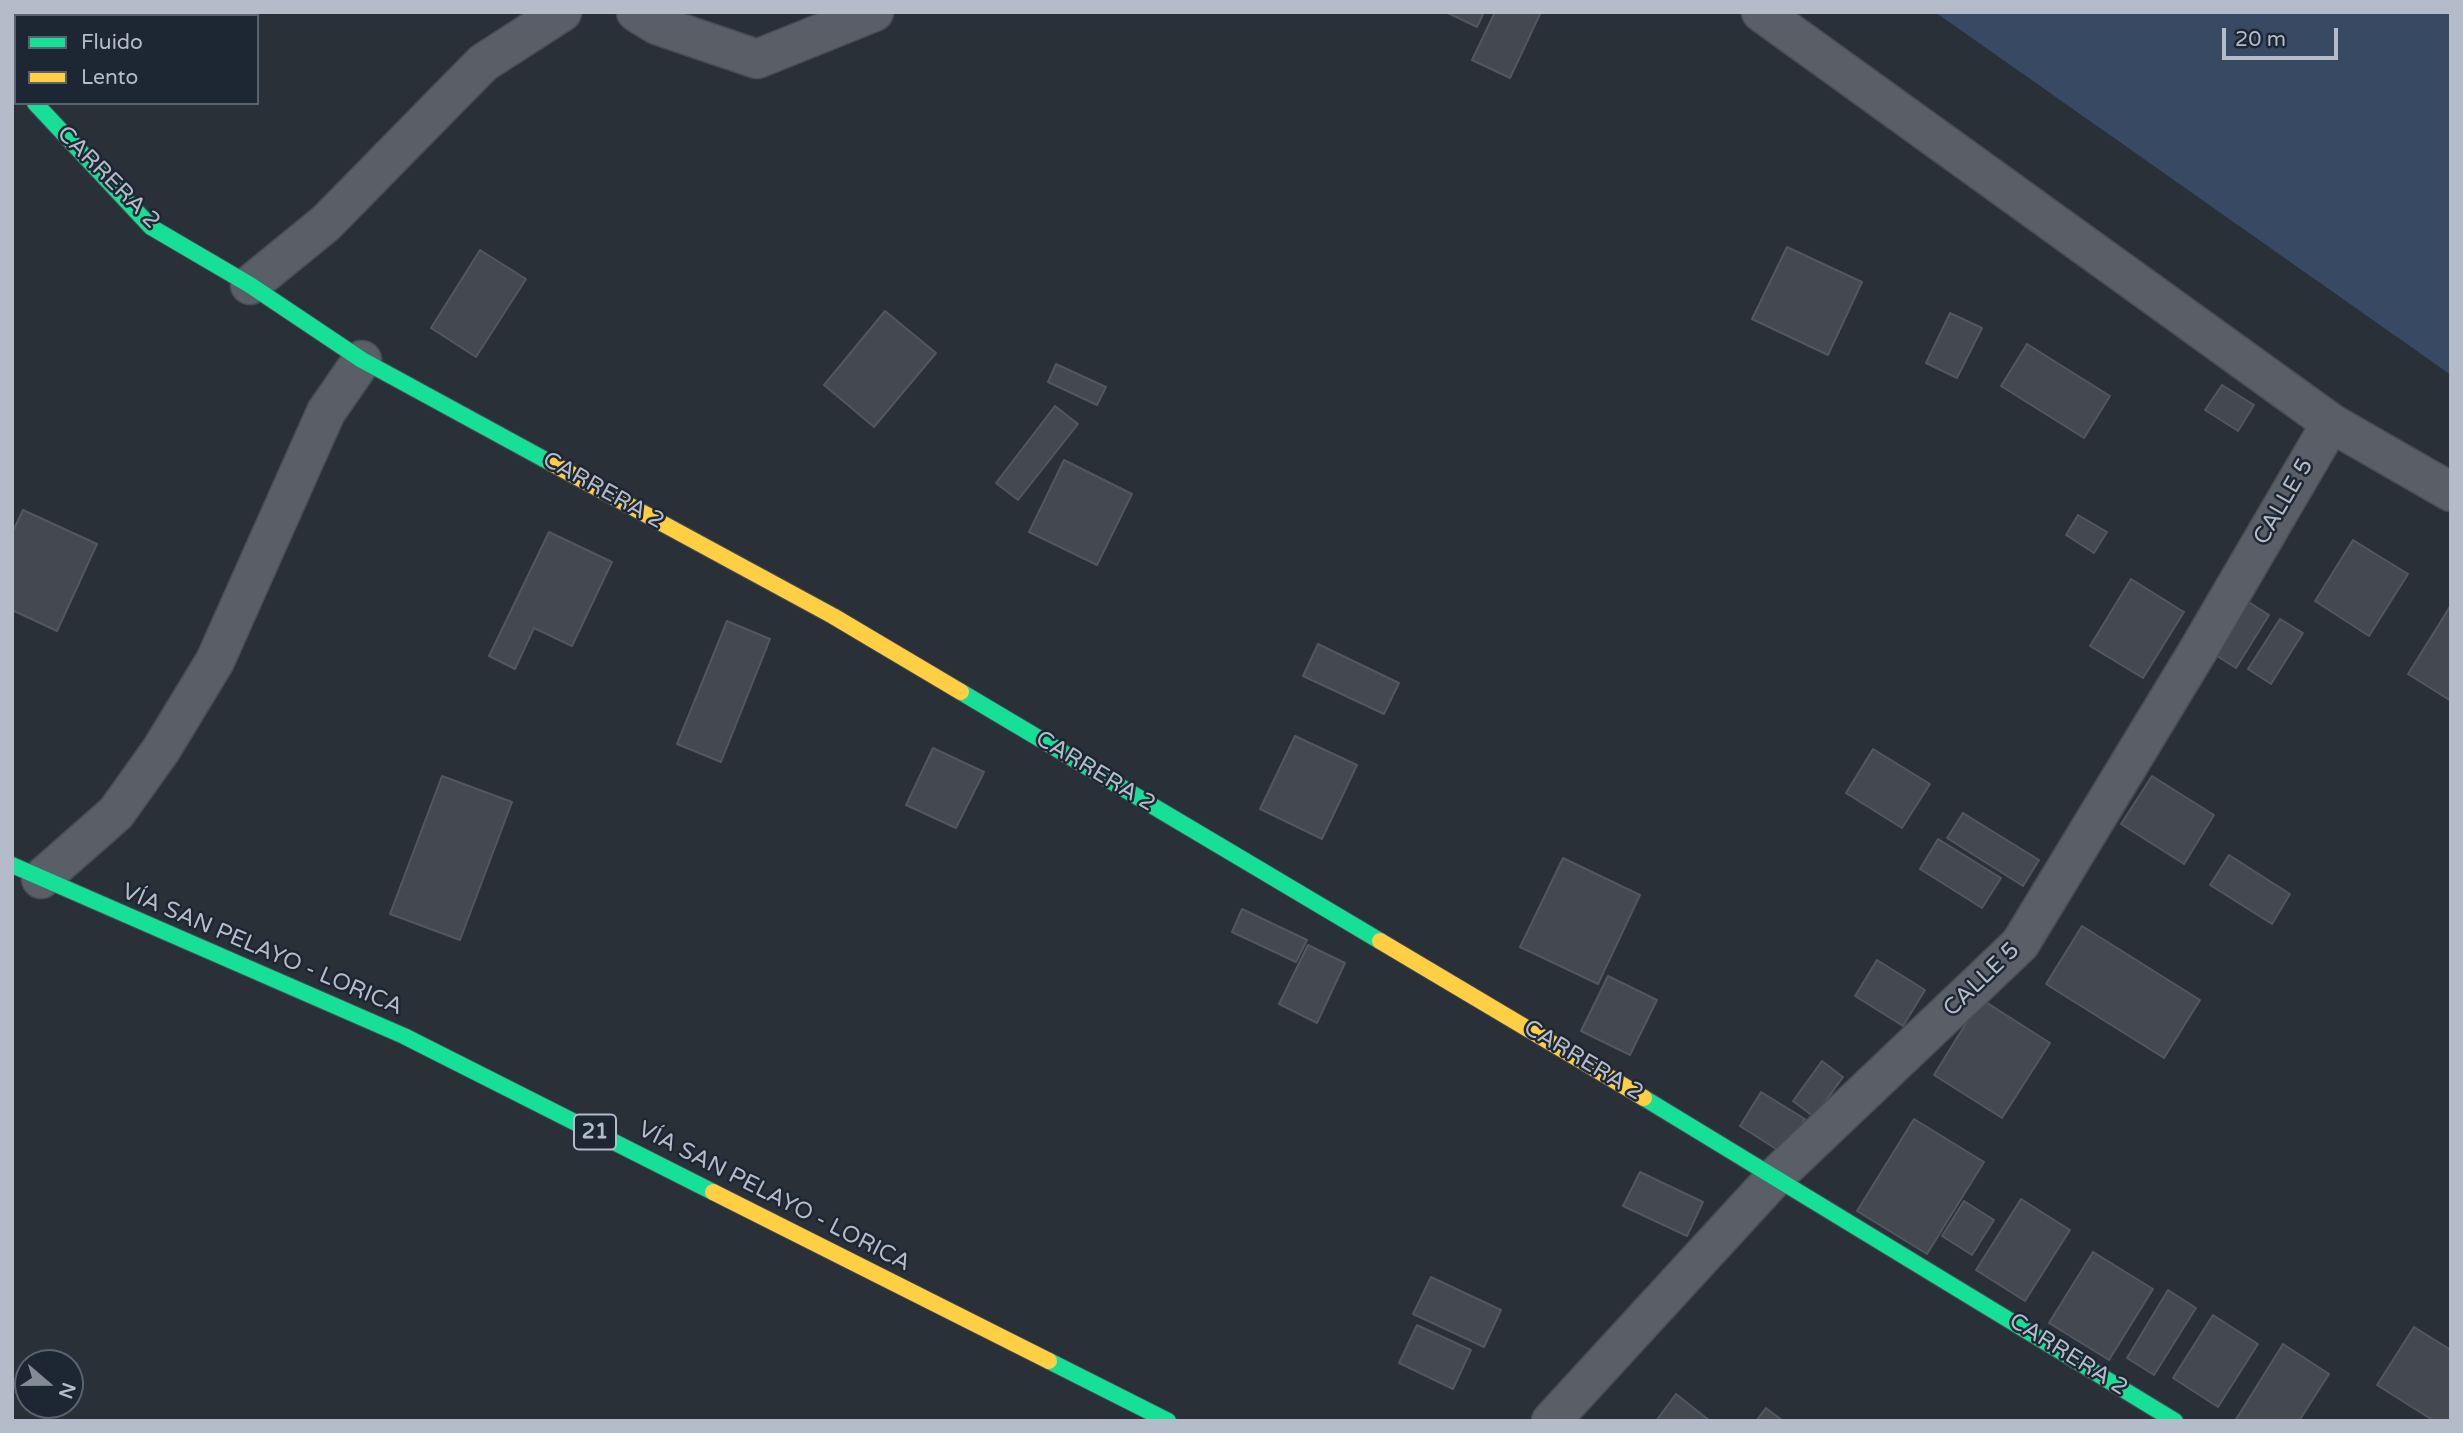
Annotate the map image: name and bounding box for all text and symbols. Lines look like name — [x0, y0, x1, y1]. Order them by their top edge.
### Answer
legend — [14, 14, 259, 105]
scale bar — [2225, 14, 2340, 58]
text: 20 m — [2235, 27, 2286, 52]
text: Fluido — [81, 30, 143, 55]
text: Lento — [81, 65, 138, 90]
street label: CARRERA 2 — [51, 121, 165, 235]
street label: CARRERA 2 — [537, 446, 669, 536]
street label: CALLE 5 — [2248, 454, 2320, 550]
street label: CARRERA 2 — [1030, 726, 1160, 818]
street label: VÍA SAN PELAYO - LORICA — [118, 878, 406, 1022]
street label: CALLE 5 — [1938, 937, 2026, 1023]
street label: CARRERA 2 — [1518, 1015, 1648, 1107]
road number: 21 — [574, 1114, 616, 1150]
street label: VÍA SAN PELAYO - LORICA — [633, 1116, 915, 1278]
street label: CARRERA 2 — [2004, 1308, 2132, 1402]
north arrow — [14, 1349, 84, 1419]
text: N — [54, 1380, 80, 1401]

